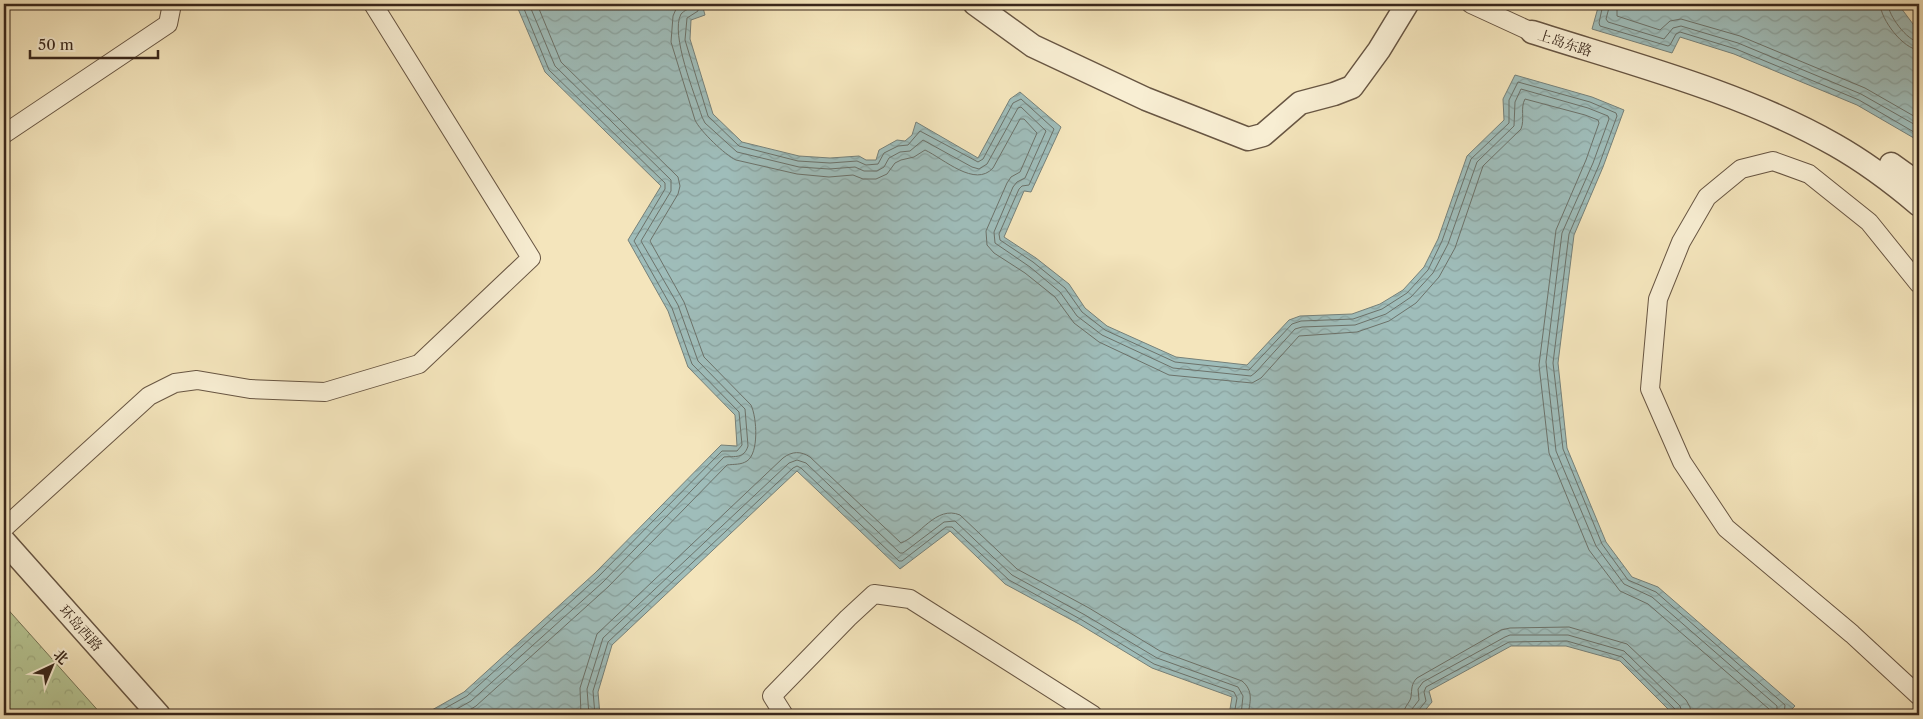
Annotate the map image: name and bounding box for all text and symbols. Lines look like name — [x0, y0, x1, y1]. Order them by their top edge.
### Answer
street label: 上岛东路 — [1536, 26, 1594, 60]
scale bar — [30, 28, 158, 60]
text: 50 m — [38, 35, 74, 54]
street label: 环岛西路 — [56, 601, 106, 655]
north arrow — [28, 642, 78, 692]
text: 北 — [50, 645, 72, 668]

